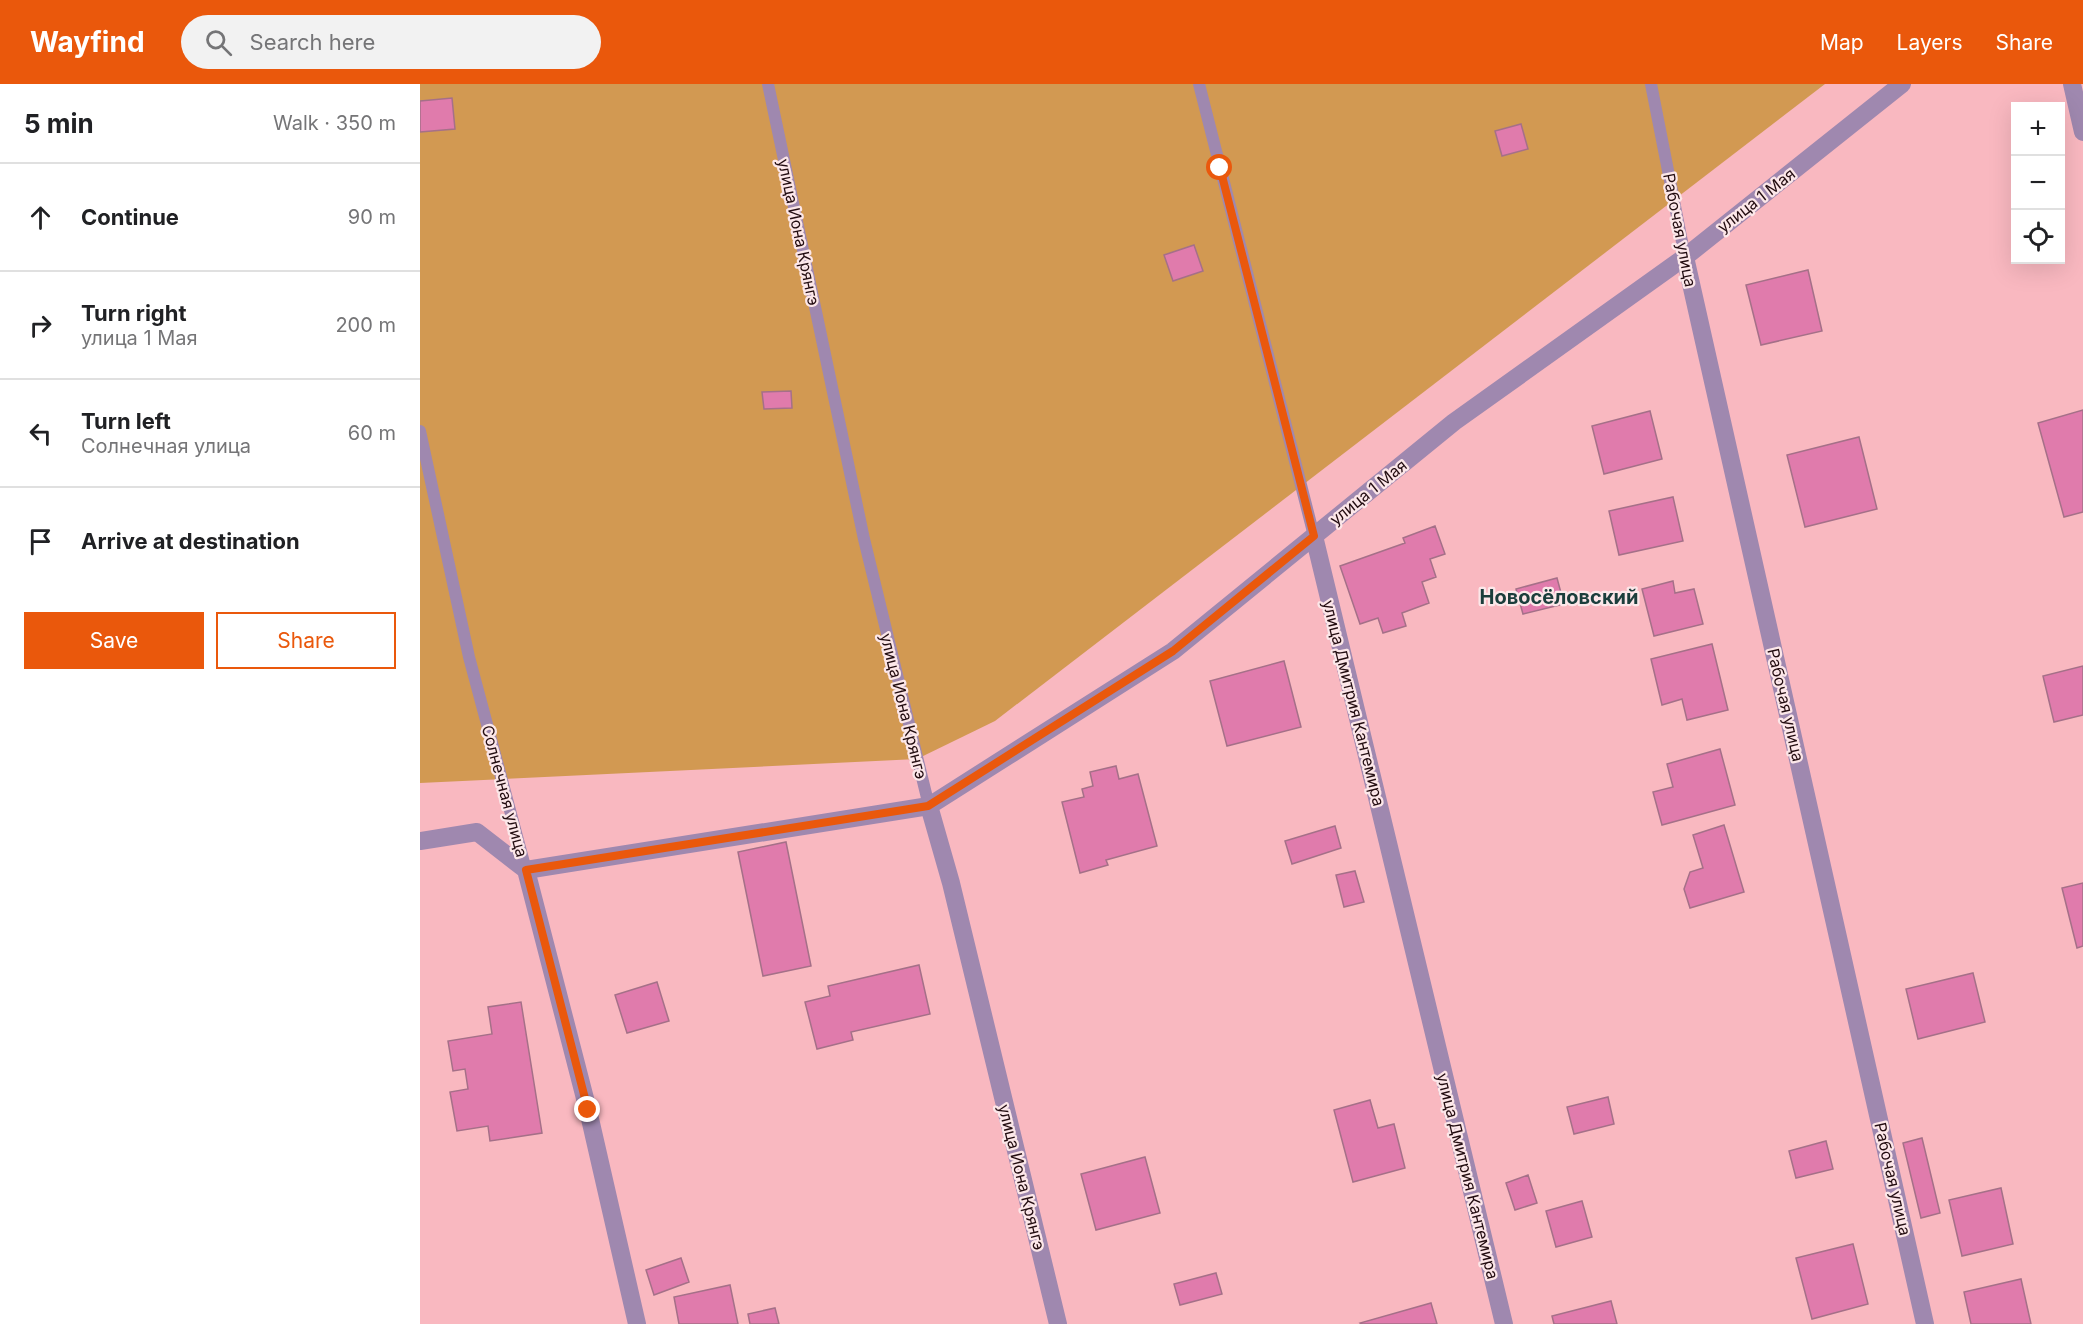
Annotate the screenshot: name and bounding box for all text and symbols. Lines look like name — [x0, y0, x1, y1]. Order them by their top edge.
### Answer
search box — [181, 15, 601, 69]
text: Wayfind — [30, 25, 145, 59]
icon: search — [202, 26, 235, 59]
text: Search here — [250, 29, 375, 55]
text: Map — [1820, 30, 1864, 55]
text: Layers — [1897, 30, 1963, 55]
text: Share — [1996, 30, 2053, 55]
map controls — [2011, 102, 2065, 264]
button: + — [2011, 102, 2065, 156]
text: 5 min — [24, 108, 94, 139]
text: Walk · 350 m — [273, 111, 396, 135]
route start — [1206, 154, 1232, 180]
button: − — [2011, 156, 2065, 210]
street label: улица Иона Крянгэ — [774, 157, 824, 307]
street label: улица 1 Мая — [1713, 163, 1799, 237]
street label: Рабочая улица — [1659, 171, 1701, 289]
icon: ahead — [24, 201, 57, 234]
text: Continue — [81, 204, 179, 230]
text: 90 m — [348, 205, 396, 229]
button: locate — [2011, 210, 2065, 264]
text: Turn right — [81, 300, 187, 326]
icon: right — [24, 309, 57, 342]
text: 200 m — [335, 313, 396, 337]
text: улица 1 Мая — [81, 326, 198, 350]
text: Turn left — [81, 408, 171, 434]
icon: left — [24, 417, 57, 450]
text: 60 m — [348, 421, 396, 445]
text: Солнечная улица — [81, 434, 251, 458]
street label: улица 1 Мая — [1325, 455, 1411, 529]
icon: arrive — [24, 525, 57, 558]
text: Arrive at destination — [81, 528, 300, 554]
district label: Новосёловский — [1480, 585, 1638, 609]
street label: улица Дмитрия Кантемира — [1319, 598, 1389, 808]
button: Save — [24, 612, 204, 669]
button: Share — [216, 612, 396, 669]
street label: улица Иона Крянгэ — [876, 631, 932, 781]
street label: Рабочая улица — [1763, 646, 1809, 764]
street label: Солнечная улица — [478, 723, 532, 859]
street label: улица Дмитрия Кантемира — [1433, 1071, 1503, 1281]
route end — [574, 1096, 600, 1122]
street label: улица Иона Крянгэ — [994, 1102, 1050, 1252]
street label: Рабочая улица — [1870, 1120, 1916, 1238]

